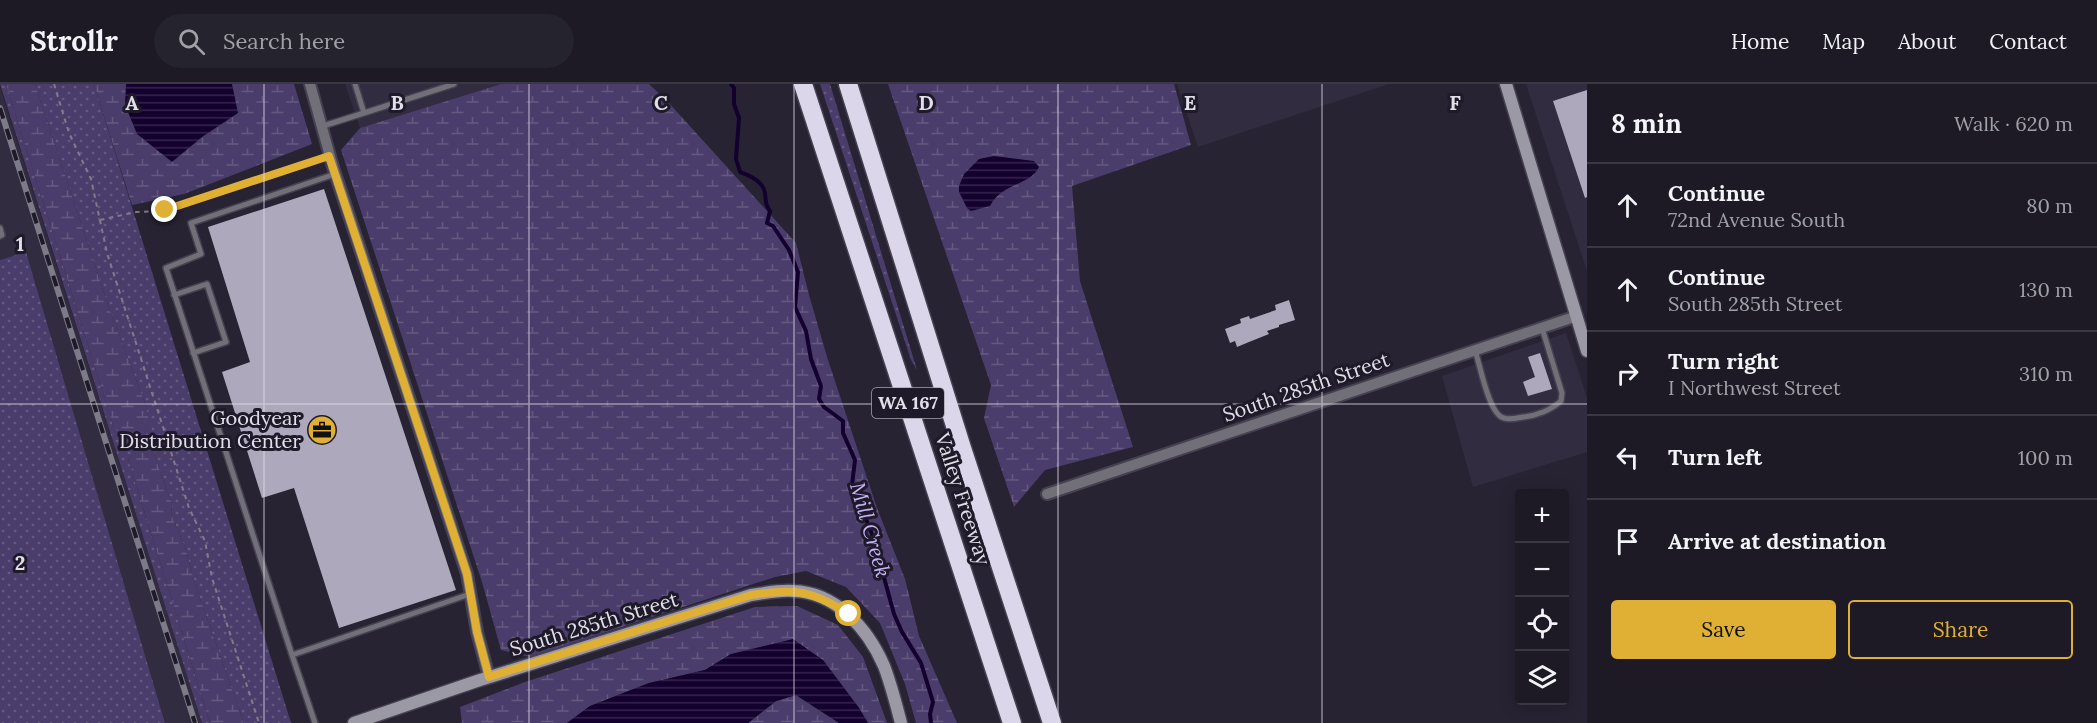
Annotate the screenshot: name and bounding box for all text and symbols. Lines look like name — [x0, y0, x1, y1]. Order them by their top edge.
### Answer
search box — [154, 14, 574, 68]
text: Strollr — [30, 23, 118, 59]
icon: search — [175, 25, 208, 58]
text: Search here — [223, 27, 345, 55]
text: Home — [1731, 28, 1789, 55]
text: Map — [1822, 28, 1865, 55]
text: About — [1898, 28, 1956, 55]
text: Contact — [1989, 28, 2067, 55]
text: A — [125, 90, 139, 115]
text: B — [390, 90, 404, 115]
text: C — [654, 90, 668, 115]
text: D — [918, 90, 934, 115]
text: E — [1184, 90, 1196, 115]
text: F — [1449, 90, 1461, 115]
text: 8 min — [1611, 107, 1682, 140]
text: Walk · 620 m — [1954, 111, 2073, 136]
text: Continue — [1668, 179, 1765, 207]
icon: ahead — [1611, 189, 1644, 222]
text: 80 m — [2026, 193, 2073, 218]
route end — [151, 196, 177, 222]
text: 72nd Avenue South — [1668, 207, 1845, 232]
text: 1 — [16, 231, 24, 256]
text: Continue — [1668, 263, 1765, 291]
icon: ahead — [1611, 273, 1644, 306]
text: 130 m — [2019, 277, 2073, 302]
text: South 285th Street — [1668, 291, 1843, 316]
street label: South 285th Street — [1219, 346, 1393, 427]
text: Turn right — [1668, 347, 1779, 375]
icon: right — [1611, 357, 1644, 390]
text: 310 m — [2019, 361, 2073, 386]
text: I Northwest Street — [1668, 375, 1841, 400]
road number: WA 167 — [872, 388, 944, 418]
place label: Goodyear Distribution Center — [119, 405, 301, 453]
office icon: Goodyear Distribution Center — [306, 414, 338, 446]
street label: Valley Freeway — [930, 429, 997, 569]
icon: left — [1611, 441, 1644, 474]
text: Turn left — [1668, 443, 1762, 471]
text: 100 m — [2018, 445, 2073, 470]
water label: Mill Creek — [844, 479, 897, 581]
map controls — [1515, 489, 1569, 705]
button: + — [1515, 489, 1569, 543]
icon: arrive — [1611, 525, 1644, 558]
text: Arrive at destination — [1668, 527, 1886, 555]
button: − — [1515, 543, 1569, 597]
text: 2 — [15, 550, 25, 575]
street label: South 285th Street — [507, 586, 681, 661]
button: locate — [1515, 597, 1569, 651]
route start — [835, 600, 861, 626]
button: Save — [1611, 600, 1836, 659]
button: Share — [1848, 600, 2073, 659]
button: layers — [1515, 651, 1569, 705]

